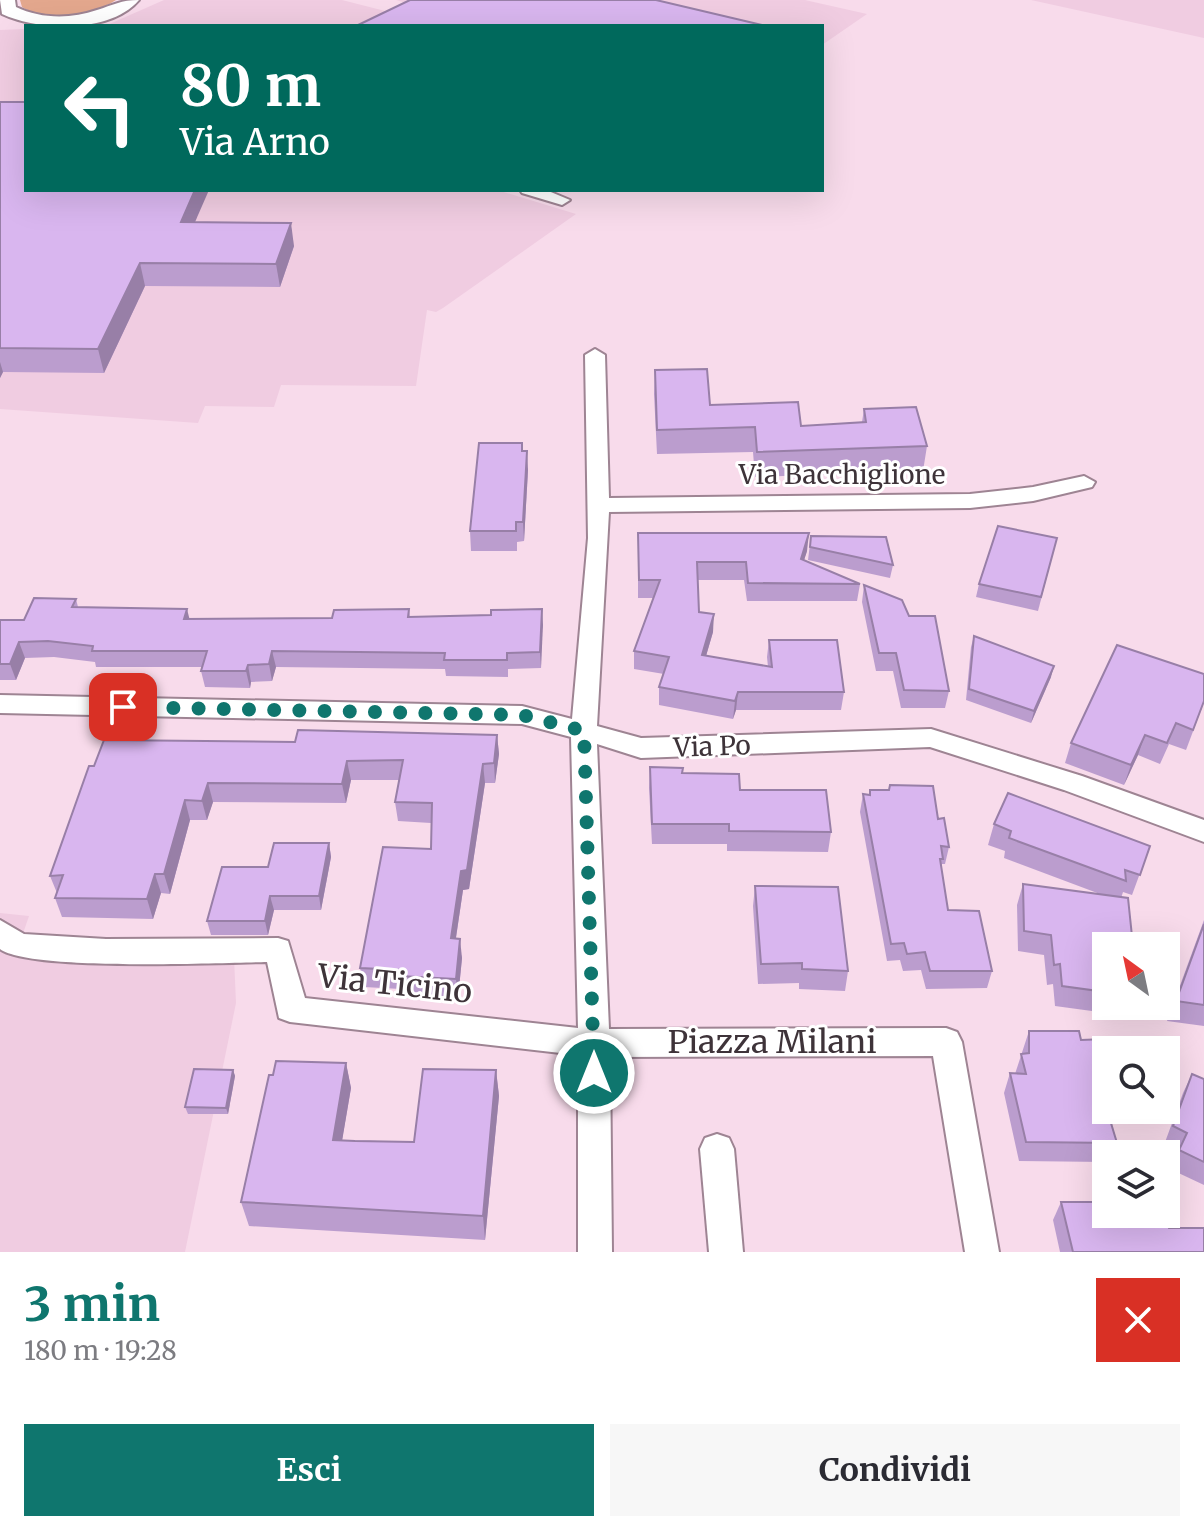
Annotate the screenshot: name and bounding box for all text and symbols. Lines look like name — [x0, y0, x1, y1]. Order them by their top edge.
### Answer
text: 80 m — [180, 51, 321, 121]
icon: left — [48, 56, 152, 160]
text: Via Arno — [180, 120, 330, 165]
street label: Via Bacchiglione — [738, 458, 945, 491]
pin — [89, 673, 157, 741]
icon: arrive — [101, 685, 145, 729]
street label: Via Po — [672, 728, 751, 764]
north arrow — [1092, 932, 1180, 1020]
map controls — [1092, 932, 1180, 1228]
street label: Via Ticino — [315, 956, 474, 1012]
street label: Piazza Milani — [668, 1022, 877, 1062]
position arrow — [552, 1031, 636, 1115]
button: search — [1092, 1036, 1180, 1124]
button: layers — [1092, 1140, 1180, 1228]
text: 3 min — [24, 1274, 160, 1334]
button: close — [1096, 1278, 1180, 1362]
text: 180 m · 19:28 — [24, 1334, 177, 1367]
button: Esci — [24, 1424, 594, 1516]
button: Condividi — [610, 1424, 1180, 1516]

